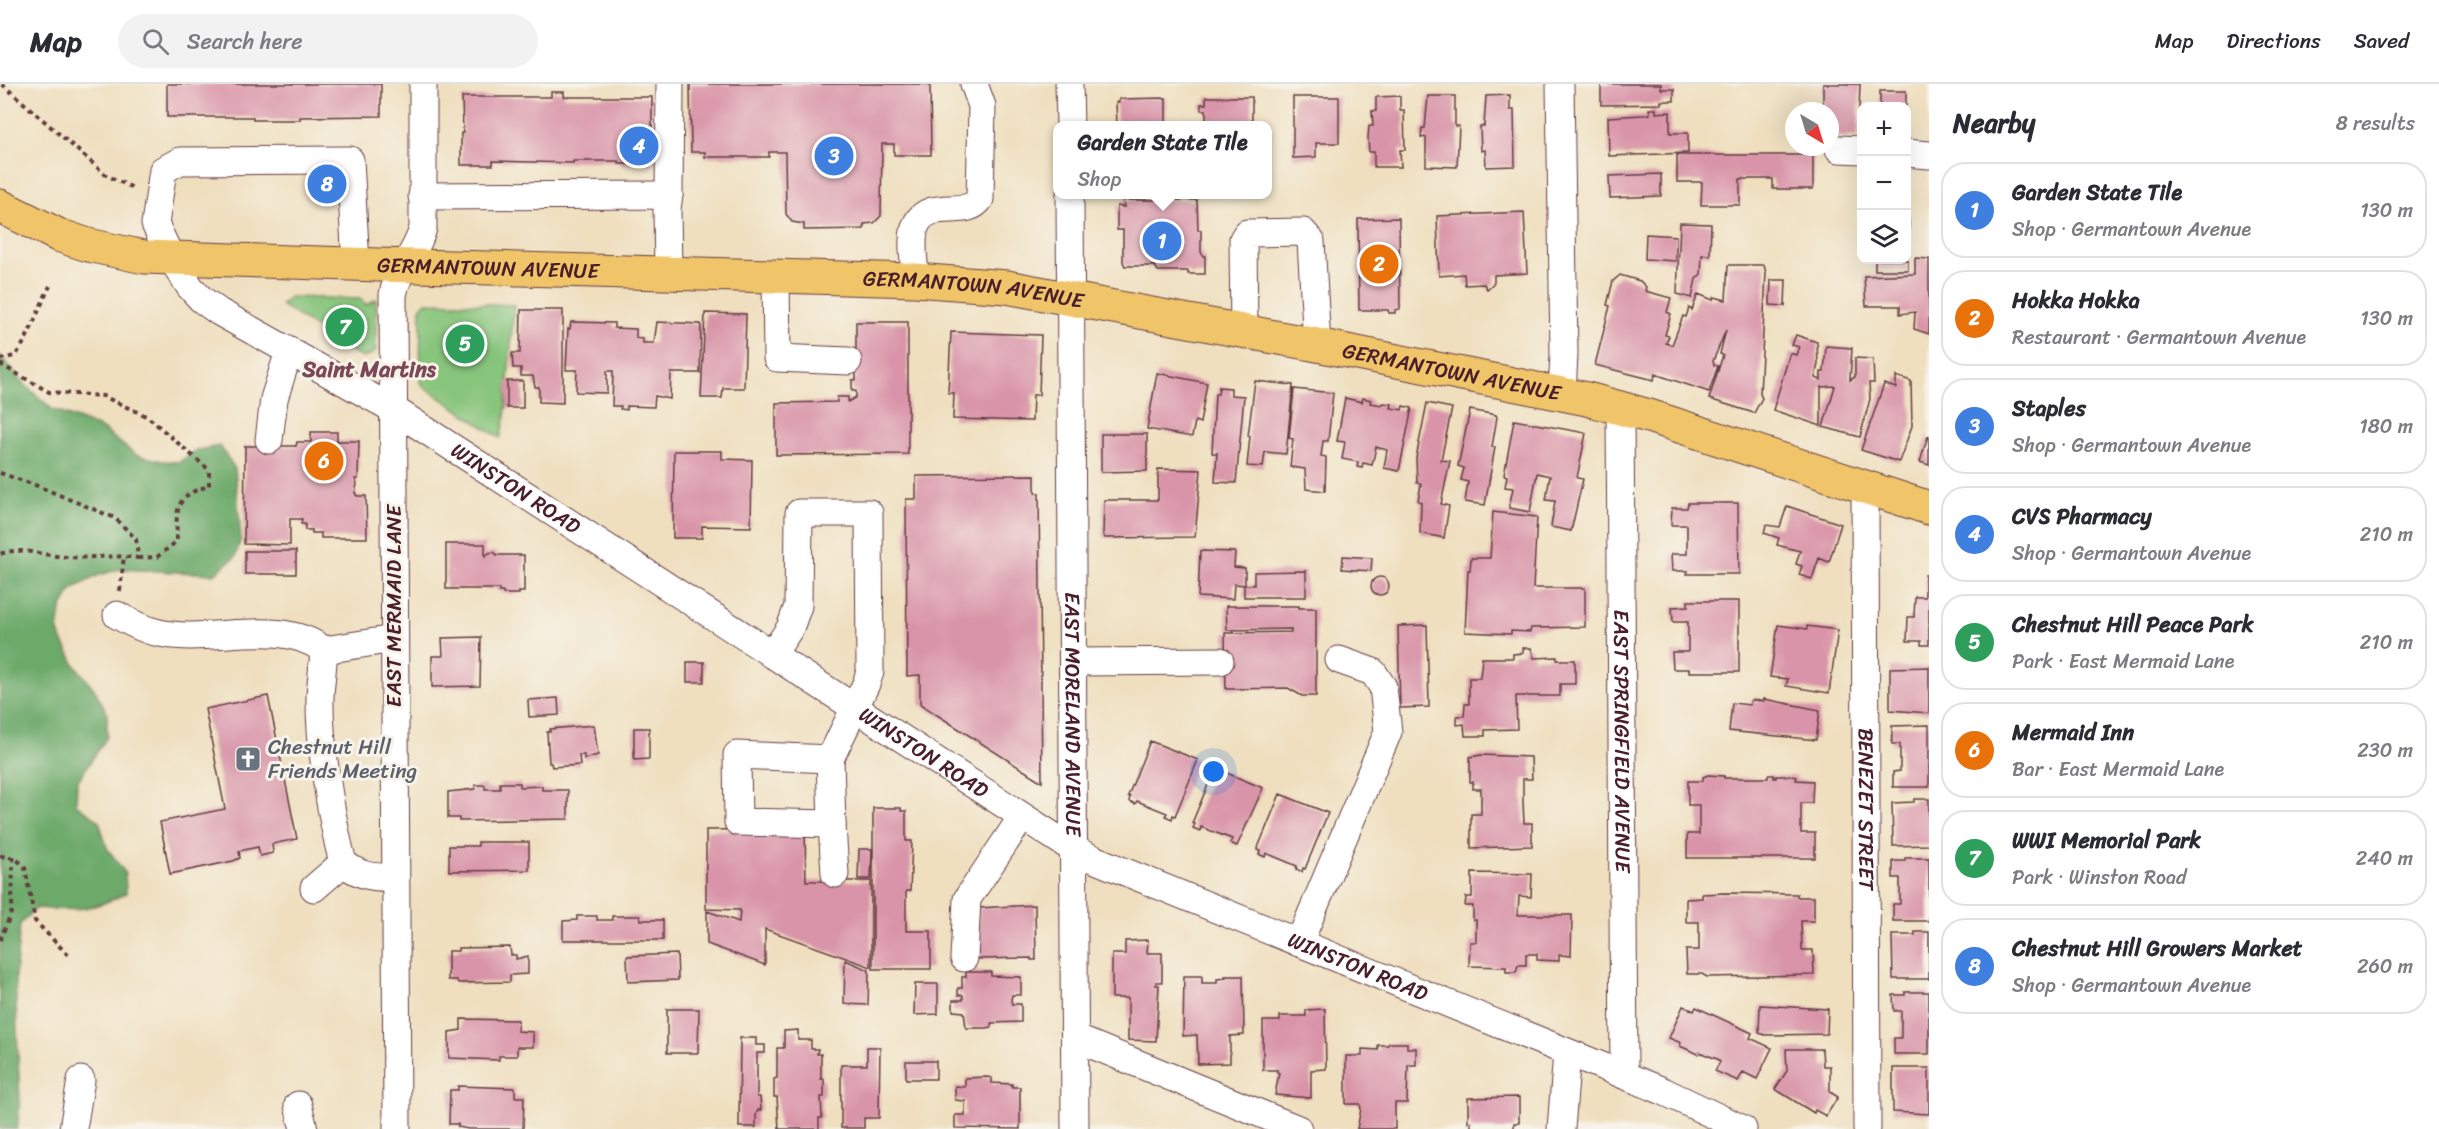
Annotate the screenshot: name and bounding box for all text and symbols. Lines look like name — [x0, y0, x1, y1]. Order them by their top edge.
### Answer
search box — [118, 14, 538, 68]
text: Map — [30, 17, 82, 66]
text: Search here — [187, 22, 303, 61]
text: Map — [2155, 22, 2193, 60]
text: Directions — [2226, 22, 2321, 60]
text: Saved — [2354, 22, 2409, 60]
icon: search — [139, 25, 172, 58]
text: Nearby — [1953, 100, 2035, 146]
north arrow — [1785, 102, 1839, 156]
map controls — [1857, 102, 1911, 264]
button: + — [1857, 102, 1911, 156]
text: 8 results — [2336, 106, 2415, 141]
popup — [1053, 121, 1272, 199]
text: Garden State Tile — [1077, 123, 1248, 162]
pin: 4 — [620, 124, 658, 168]
pin: 3 — [814, 134, 854, 178]
button: − — [1857, 156, 1911, 210]
pin: 8 — [308, 162, 346, 206]
text: Shop — [1077, 162, 1121, 197]
text: Garden State Tile — [2012, 173, 2182, 212]
text: 1 — [1970, 193, 1979, 228]
text: 130 m — [2360, 193, 2413, 228]
button: layers — [1857, 210, 1911, 264]
text: Shop · Germantown Avenue — [2012, 212, 2251, 247]
pin: 1 — [1142, 218, 1182, 264]
pin: 2 — [1360, 242, 1398, 286]
street label: GERMANTOWN AVENUE — [377, 246, 601, 290]
street label: GERMANTOWN AVENUE — [862, 260, 1088, 320]
text: Hokka Hokka — [2012, 281, 2140, 320]
text: 2 — [1969, 301, 1980, 336]
text: 130 m — [2360, 301, 2413, 336]
pin: 7 — [326, 304, 364, 350]
text: Restaurant · Germantown Avenue — [2012, 320, 2306, 355]
pin: 5 — [446, 322, 484, 366]
street label: GERMANTOWN AVENUE — [1339, 332, 1565, 413]
district label: Saint Martins — [301, 350, 437, 389]
text: Staples — [2012, 389, 2086, 428]
text: 3 — [1969, 409, 1980, 444]
text: 180 m — [2359, 409, 2413, 444]
text: Shop · Germantown Avenue — [2012, 428, 2251, 463]
street label: WINSTON ROAD — [443, 432, 589, 545]
pin: 6 — [304, 438, 344, 484]
text: CVS Pharmacy — [2012, 497, 2152, 536]
street label: EAST MERMAID LANE — [375, 503, 413, 707]
text: 4 — [1968, 517, 1981, 552]
text: 210 m — [2360, 517, 2413, 552]
text: Shop · Germantown Avenue — [2012, 536, 2251, 571]
street label: EAST MORELAND AVENUE — [1053, 592, 1092, 838]
text: Chestnut Hill Peace Park — [2012, 605, 2253, 644]
street label: EAST SPRINGFIELD AVENUE — [1602, 609, 1642, 874]
text: 5 — [1968, 625, 1981, 660]
text: 210 m — [2360, 625, 2413, 660]
text: Park · East Mermaid Lane — [2012, 644, 2234, 679]
street label: WINSTON ROAD — [851, 696, 997, 809]
text: Mermaid Inn — [2012, 713, 2134, 752]
place label: Chestnut Hill Friends Meeting — [268, 728, 418, 790]
street label: BENEZET STREET — [1847, 728, 1885, 892]
text: 6 — [1969, 733, 1980, 768]
text: 230 m — [2357, 733, 2413, 768]
church icon: Chestnut Hill Friends Meeting — [233, 744, 263, 774]
text: Bar · East Mermaid Lane — [2012, 752, 2224, 787]
your location — [1199, 757, 1228, 786]
text: WWI Memorial Park — [2012, 821, 2201, 860]
text: 7 — [1969, 841, 1980, 876]
text: 240 m — [2356, 841, 2413, 876]
text: Park · Winston Road — [2012, 860, 2187, 895]
street label: WINSTON ROAD — [1282, 921, 1434, 1012]
text: Chestnut Hill Growers Market — [2012, 929, 2302, 968]
text: 8 — [1968, 949, 1981, 984]
text: 260 m — [2357, 949, 2413, 984]
text: Shop · Germantown Avenue — [2012, 968, 2251, 1003]

